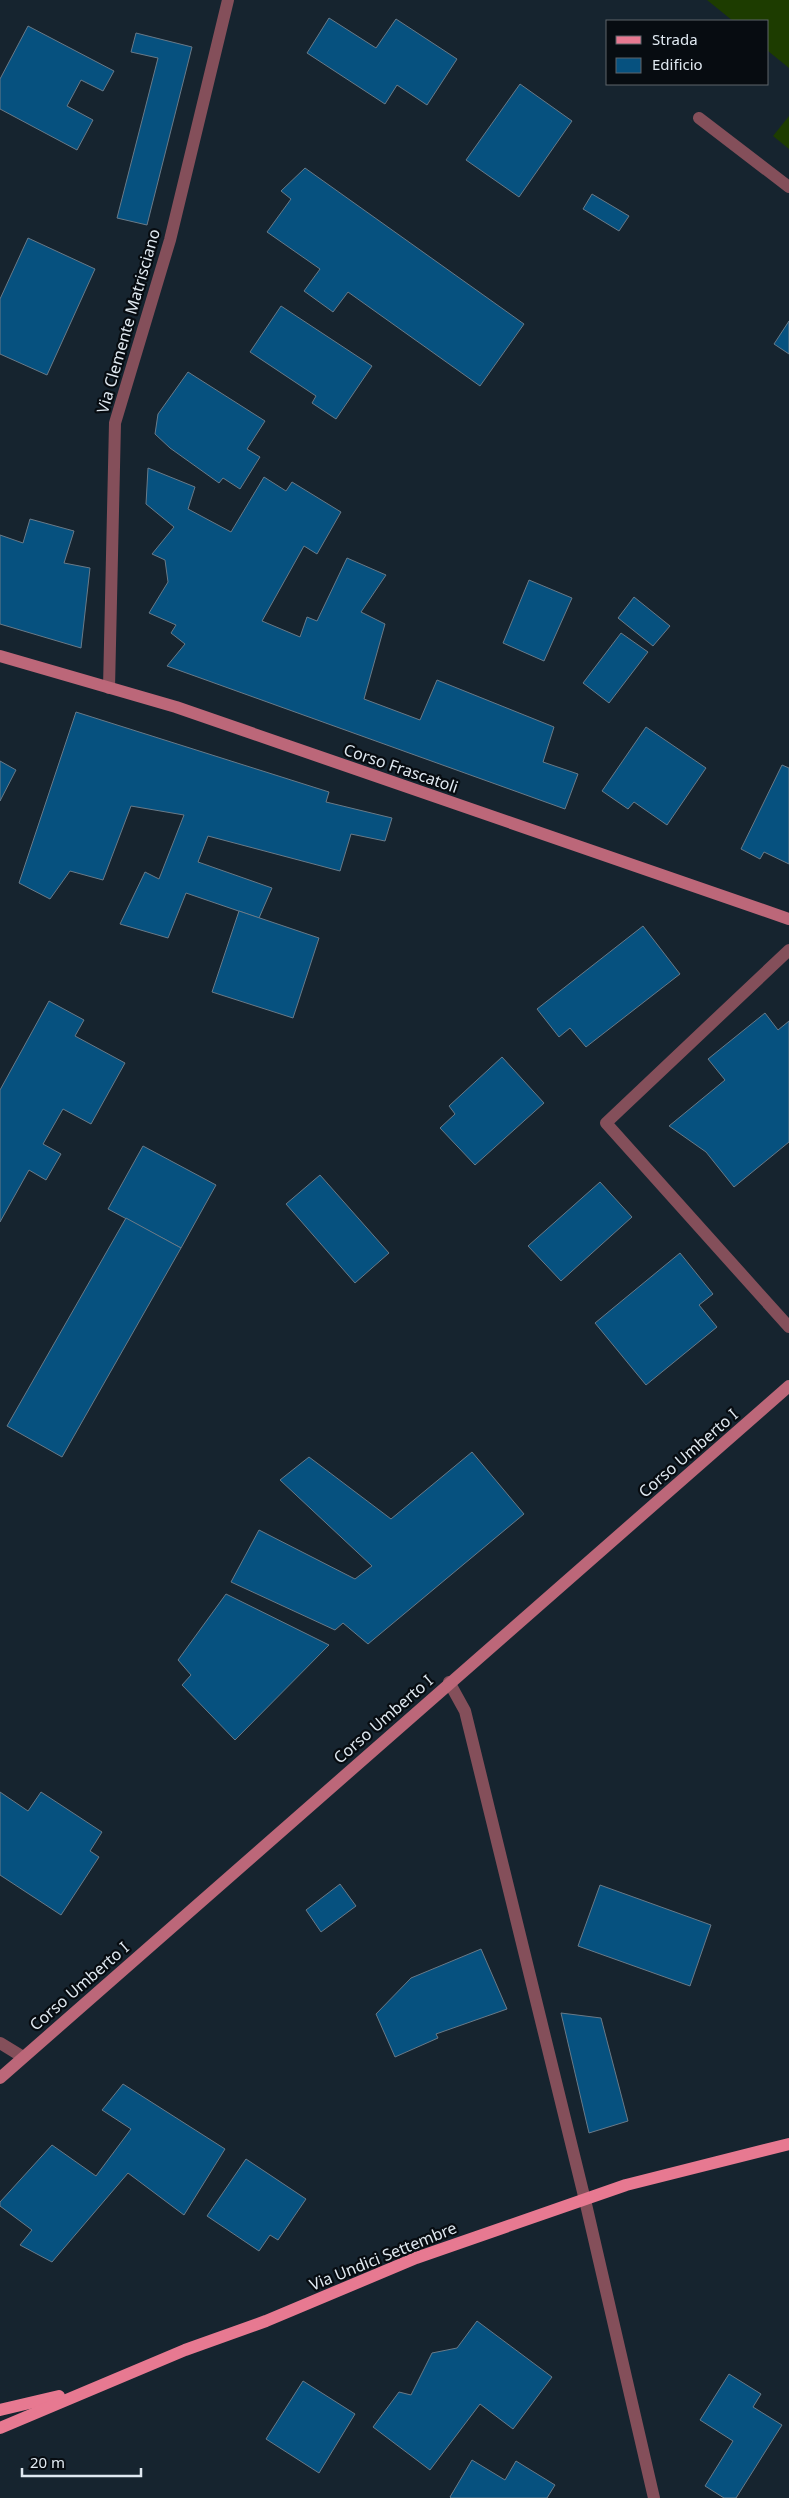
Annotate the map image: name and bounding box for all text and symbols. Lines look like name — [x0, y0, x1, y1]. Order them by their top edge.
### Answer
legend — [606, 20, 769, 85]
text: Strada — [652, 29, 698, 49]
text: Edificio — [652, 54, 703, 74]
street label: Via Clemente Matrisciano — [91, 226, 165, 416]
street label: Corso Frascatoli — [341, 738, 461, 798]
street label: Corso Umberto I — [634, 1404, 742, 1502]
street label: Corso Umberto I — [329, 1670, 437, 1768]
street label: Corso Umberto I — [25, 1937, 133, 2035]
street label: Via Undici Settembre — [306, 2216, 460, 2296]
scale bar — [22, 2446, 141, 2478]
text: 20 m — [30, 2452, 65, 2472]

